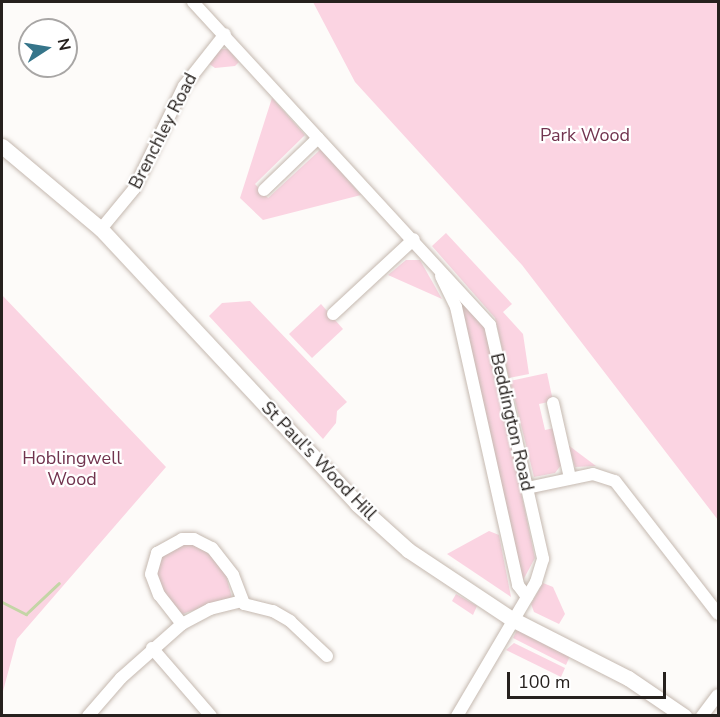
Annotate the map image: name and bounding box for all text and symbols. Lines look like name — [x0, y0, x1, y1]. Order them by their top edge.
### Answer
north arrow — [18, 18, 78, 78]
text: N — [52, 37, 76, 53]
street label: Brenchley Road — [124, 69, 202, 193]
park label: Park Wood — [540, 124, 630, 146]
street label: Beddington Road — [486, 351, 538, 493]
street label: St Paul's Wood Hill — [257, 397, 381, 525]
park label: Hoblingwell Wood — [22, 448, 122, 490]
scale bar — [510, 660, 669, 698]
text: 100 m — [518, 670, 570, 694]

